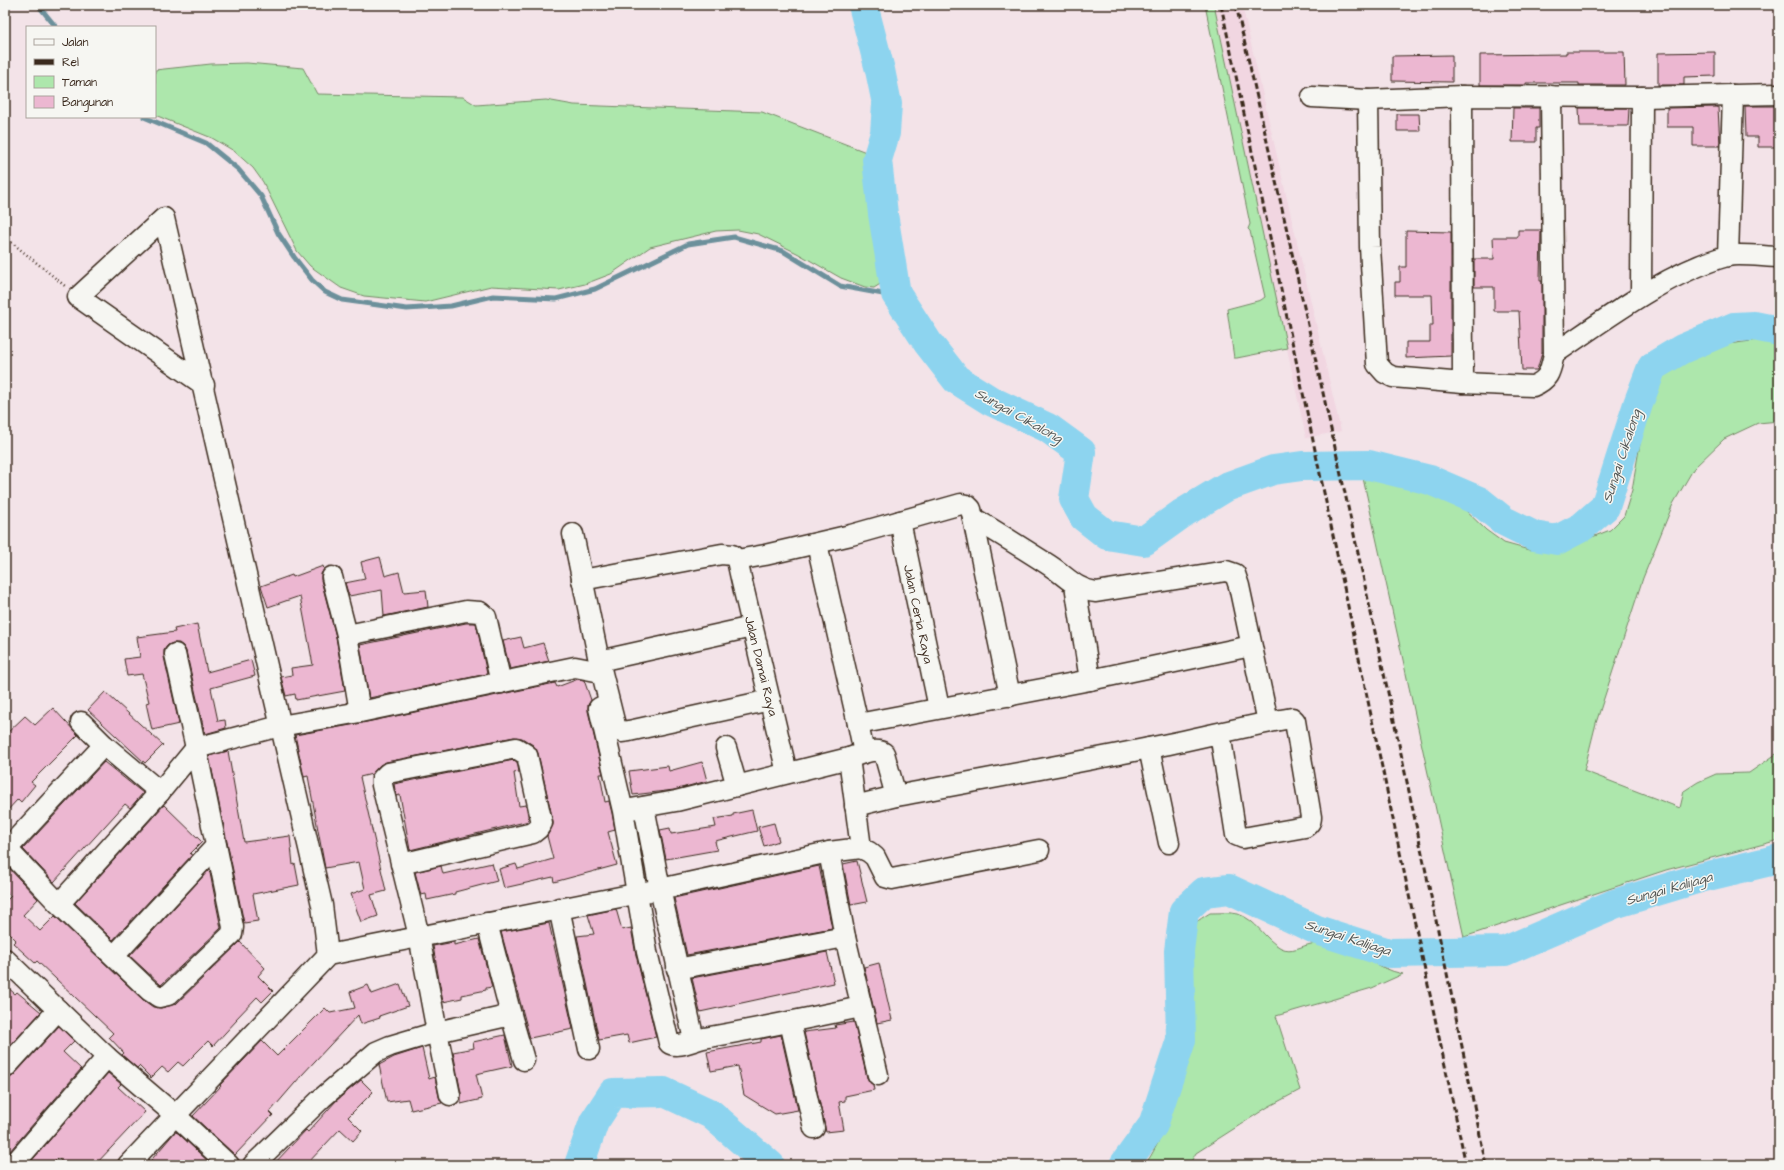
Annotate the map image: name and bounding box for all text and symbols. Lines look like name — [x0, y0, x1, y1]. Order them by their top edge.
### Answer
legend — [26, 26, 156, 118]
text: Jalan — [62, 34, 88, 51]
text: Rel — [62, 54, 79, 71]
text: Taman — [62, 74, 97, 91]
text: Bangunan — [62, 94, 113, 112]
water label: Sungai Cikalong — [971, 384, 1067, 449]
water label: Sungai Cikalong — [1597, 406, 1647, 506]
street label: Jalan Ceria Raya — [898, 563, 937, 666]
street label: Jalan Damai Raya — [739, 614, 782, 719]
water label: Sungai Kalijaga — [1624, 867, 1716, 911]
water label: Sungai Kalijaga — [1302, 915, 1394, 961]

